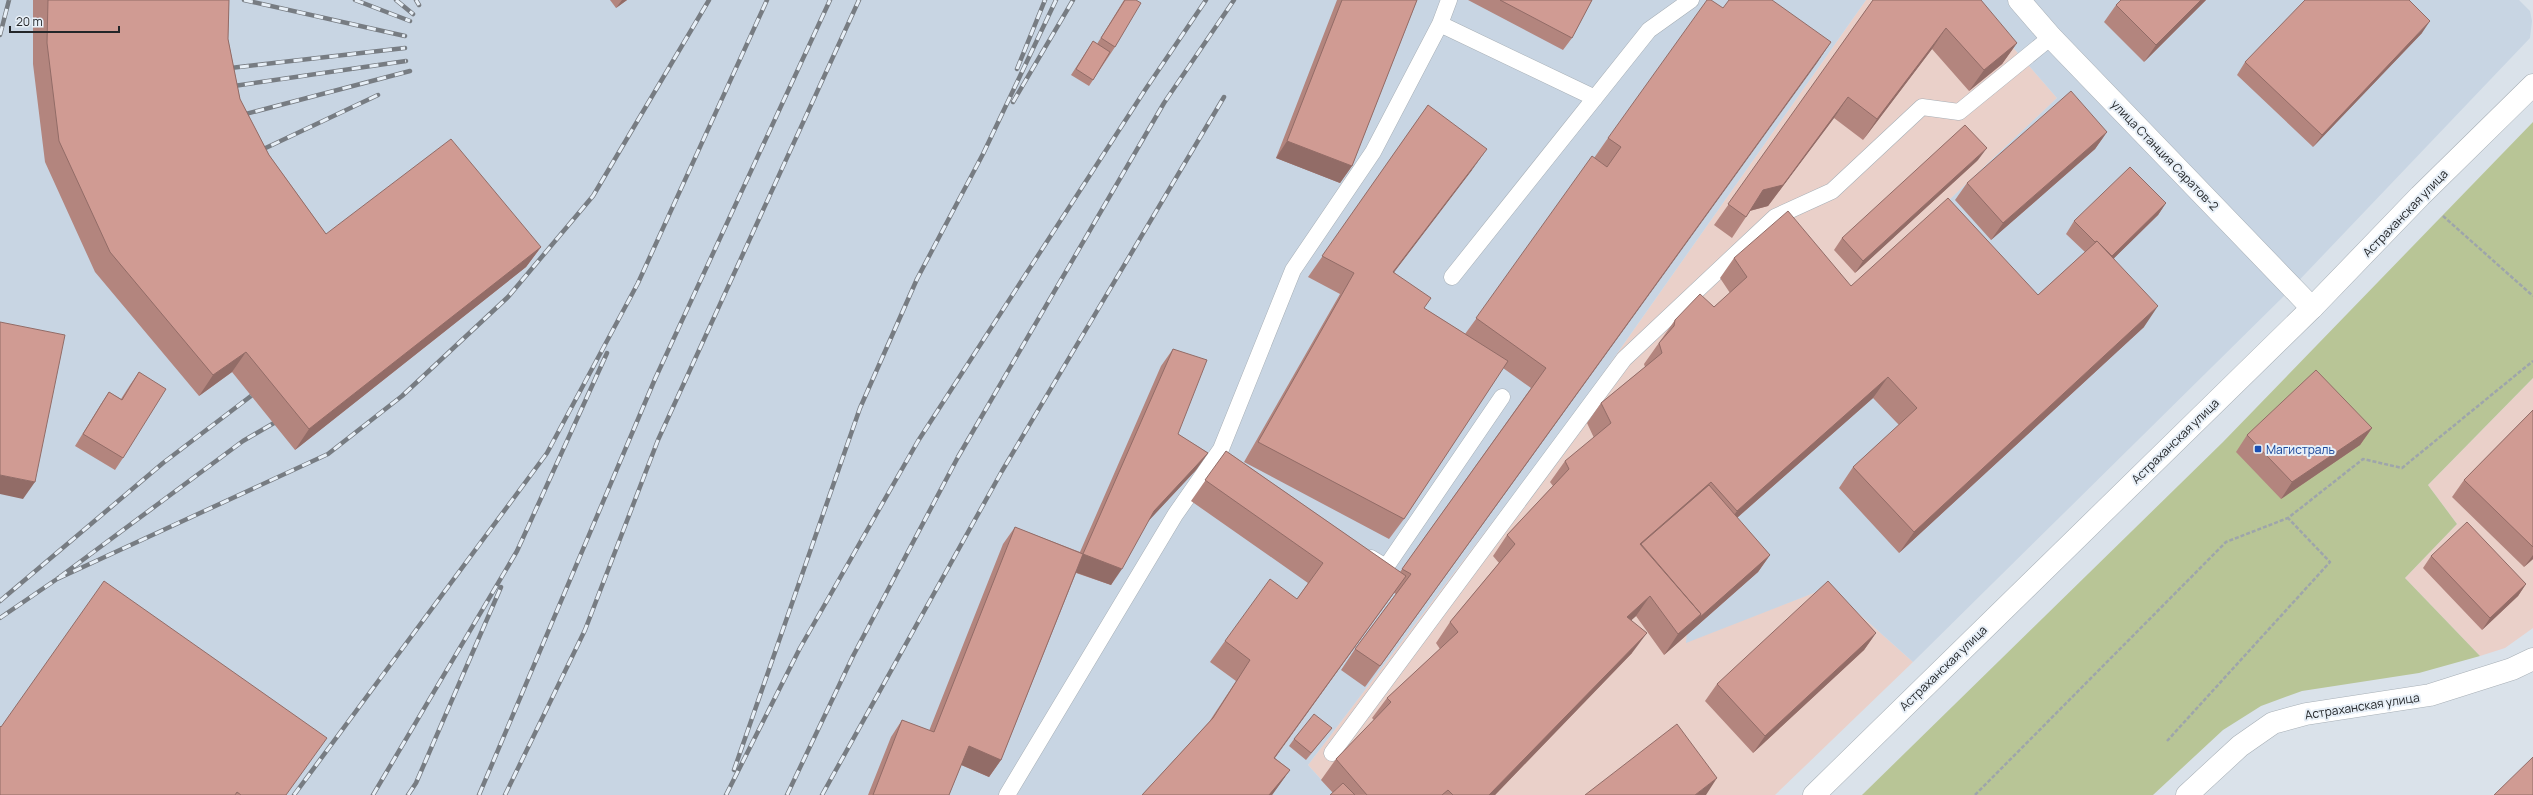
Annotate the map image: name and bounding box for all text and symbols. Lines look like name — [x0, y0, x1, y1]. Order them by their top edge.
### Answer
scale bar — [10, 8, 119, 34]
text: 20 m — [16, 13, 43, 30]
street label: улица Станция Саратов-2 — [2107, 96, 2223, 214]
street label: Астраханская улица — [2359, 165, 2451, 261]
street label: Астраханская улица — [2127, 395, 2223, 487]
place label: Магистраль — [2266, 441, 2335, 458]
marker: Магистраль — [2253, 444, 2263, 454]
street label: Астраханская улица — [1895, 622, 1991, 714]
street label: Астраханская улица — [2303, 689, 2421, 723]

